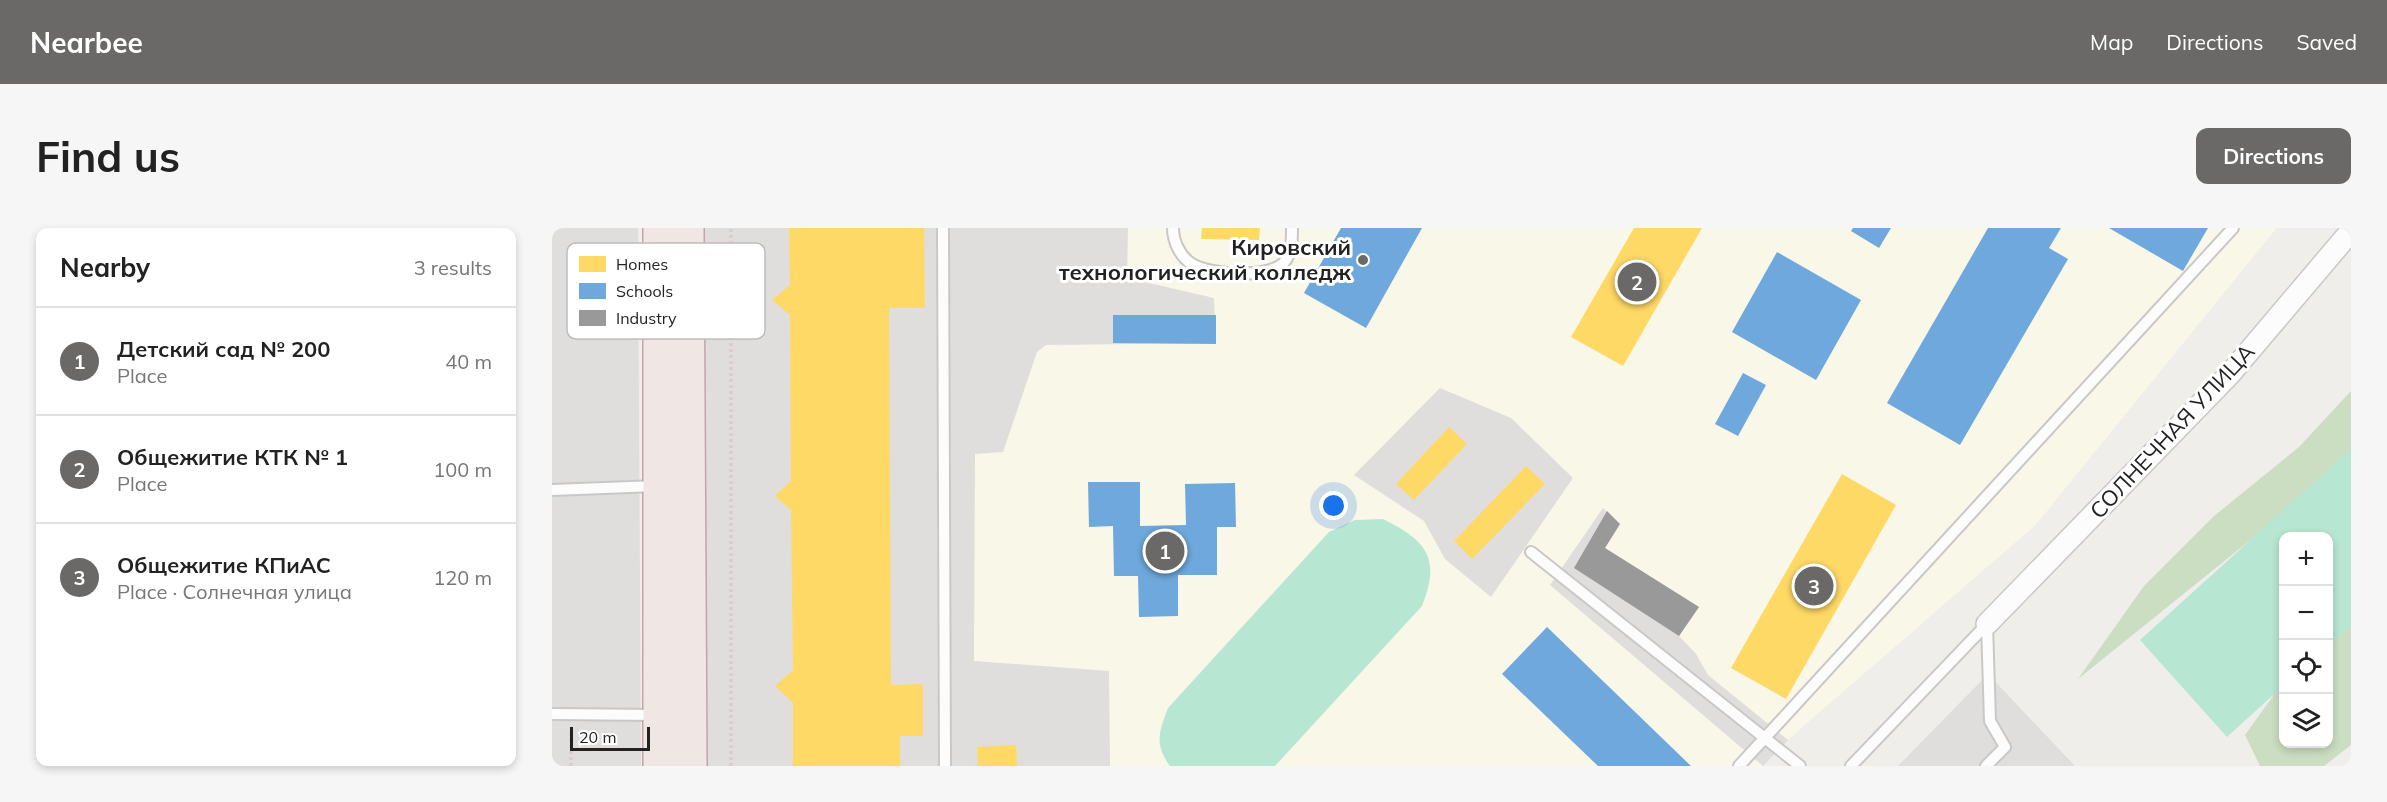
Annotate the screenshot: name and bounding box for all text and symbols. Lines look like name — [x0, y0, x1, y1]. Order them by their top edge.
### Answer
text: Nearbee — [30, 25, 143, 60]
text: Map — [2090, 29, 2133, 55]
text: Directions — [2166, 29, 2263, 55]
text: Saved — [2296, 29, 2357, 55]
button: Directions — [2196, 128, 2351, 184]
text: Find us — [36, 130, 180, 183]
place label: Кировский технологический колледж — [1059, 233, 1351, 286]
legend — [567, 243, 765, 339]
text: Nearby — [60, 251, 150, 284]
marker: Кировский технологический колледж — [1356, 253, 1370, 267]
text: Homes — [616, 254, 668, 274]
text: 3 results — [414, 255, 492, 280]
pin: 2 — [1618, 260, 1656, 304]
text: Schools — [616, 281, 673, 301]
text: Industry — [616, 308, 677, 328]
text: Детский сад № 200 — [117, 335, 331, 363]
street label: СОЛНЕЧНАЯ УЛИЦА — [2084, 338, 2260, 524]
text: 1 — [74, 349, 86, 374]
text: 40 m — [445, 349, 492, 374]
text: Place — [117, 363, 167, 388]
text: Общежитие КТК № 1 — [117, 443, 348, 471]
text: 2 — [74, 457, 86, 482]
text: 100 m — [433, 457, 492, 482]
text: Place — [117, 471, 167, 496]
your location — [1319, 491, 1348, 520]
pin: 1 — [1146, 528, 1184, 574]
map controls — [2279, 532, 2333, 748]
button: + — [2279, 532, 2333, 586]
text: Общежитие КПиАС — [117, 551, 331, 579]
pin: 3 — [1794, 564, 1834, 608]
text: 3 — [74, 565, 86, 590]
text: 120 m — [433, 565, 492, 590]
text: Place · Солнечная улица — [117, 579, 352, 604]
button: − — [2279, 586, 2333, 640]
button: locate — [2279, 640, 2333, 694]
button: layers — [2279, 694, 2333, 748]
scale bar — [570, 724, 650, 752]
text: 20 m — [579, 727, 616, 747]

